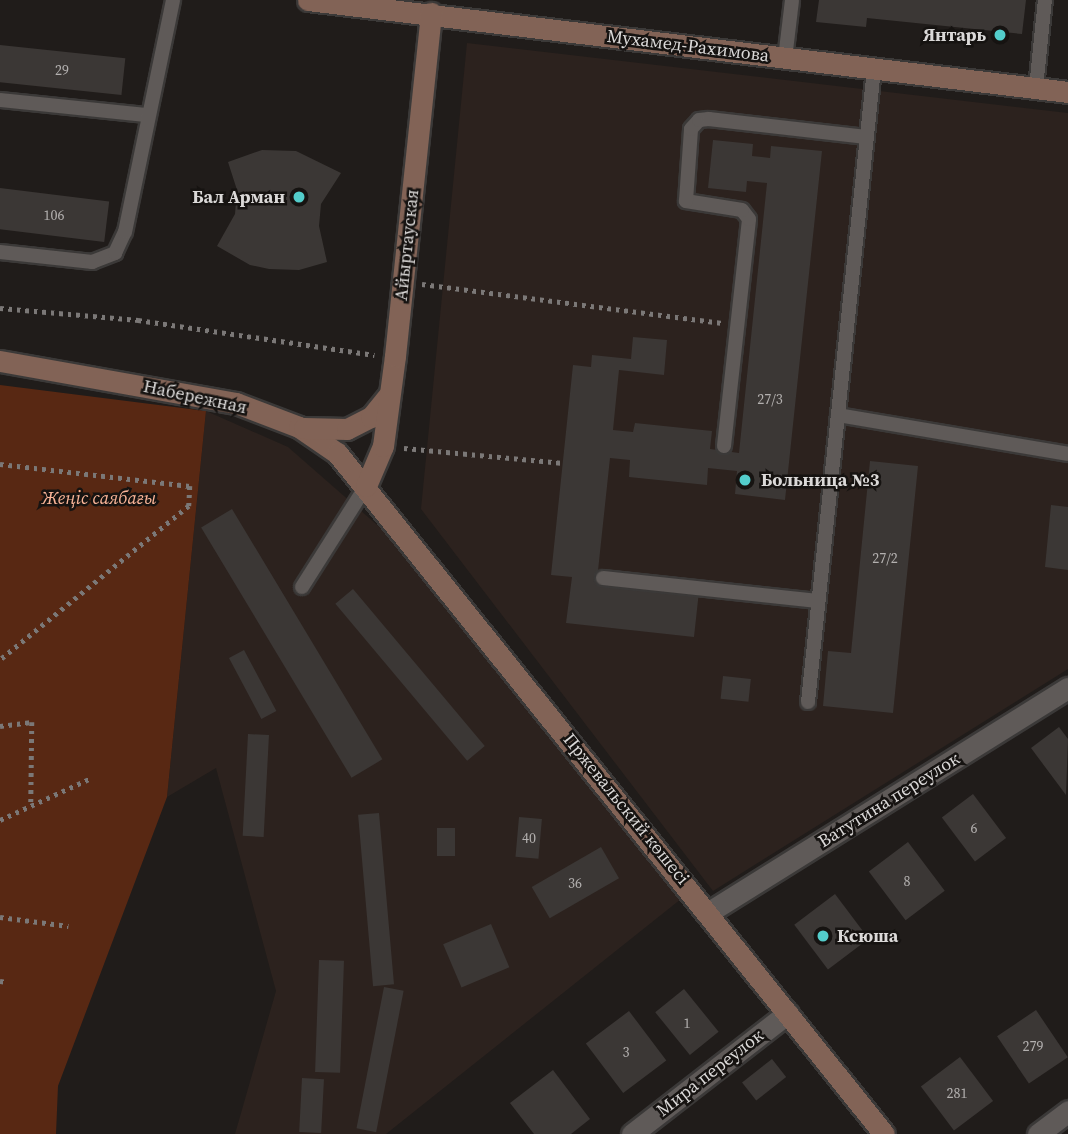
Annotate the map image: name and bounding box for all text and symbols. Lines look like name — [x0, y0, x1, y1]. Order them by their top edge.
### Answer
place label: Янтарь — [923, 24, 986, 46]
street label: Мухамед-Рахимова — [606, 25, 770, 67]
marker: Янтарь — [992, 27, 1008, 43]
house number: 29 — [55, 62, 69, 78]
place label: Бал Арман — [192, 186, 285, 208]
street label: Айыртауская — [390, 188, 424, 302]
marker: Бал Арман — [291, 189, 307, 205]
house number: 106 — [44, 207, 64, 223]
street label: Набережная — [141, 375, 249, 419]
house number: 27/3 — [757, 391, 783, 407]
place label: Больница №3 — [761, 469, 879, 491]
marker: Больница №3 — [735, 470, 755, 490]
park label: Жеңіс саябағы — [42, 487, 156, 509]
house number: 27/2 — [872, 550, 898, 566]
street label: Пржевальский көшесі — [558, 729, 694, 889]
street label: Ватутина переулок — [814, 748, 964, 852]
house number: 6 — [971, 820, 977, 836]
house number: 40 — [522, 830, 536, 846]
house number: 8 — [904, 873, 910, 889]
house number: 36 — [568, 875, 582, 891]
place label: Ксюша — [837, 925, 898, 947]
marker: Ксюша — [815, 928, 831, 944]
house number: 1 — [684, 1015, 690, 1031]
street label: Мира переулок — [652, 1025, 768, 1121]
house number: 279 — [1023, 1038, 1043, 1054]
house number: 3 — [623, 1044, 629, 1060]
house number: 281 — [947, 1085, 967, 1101]

